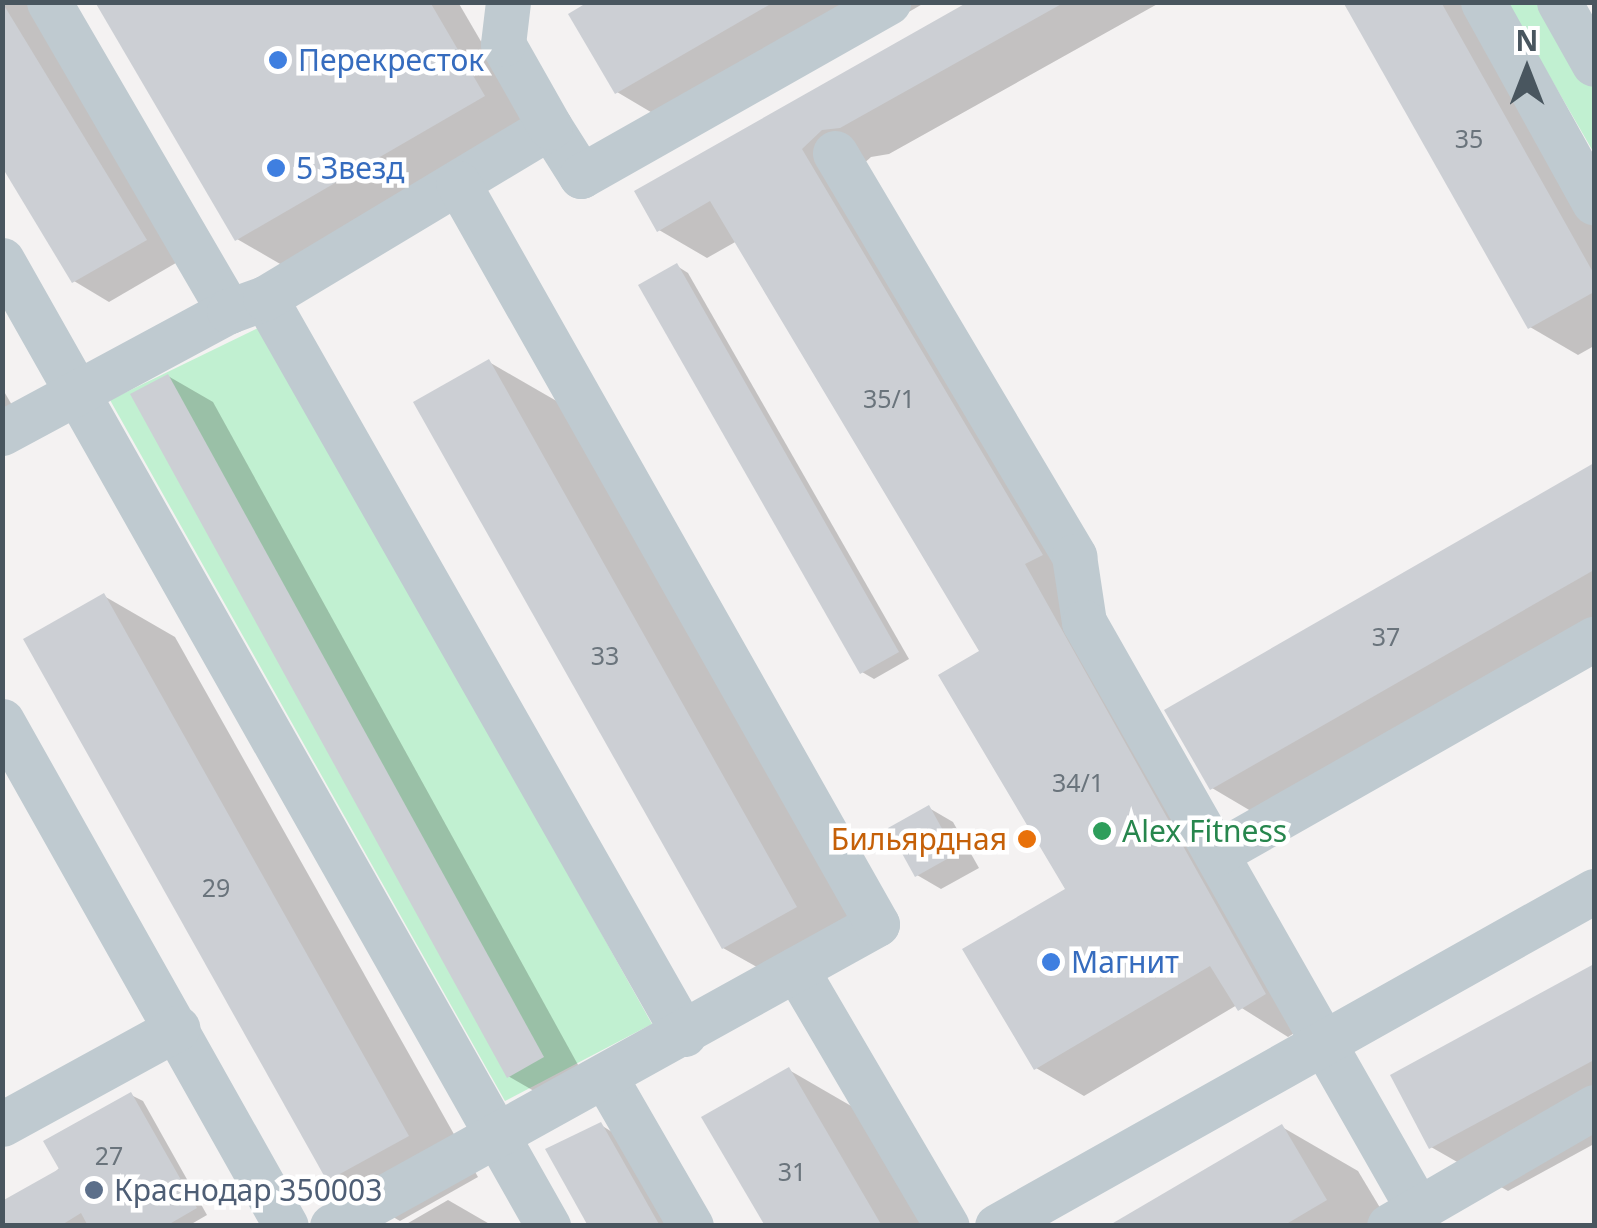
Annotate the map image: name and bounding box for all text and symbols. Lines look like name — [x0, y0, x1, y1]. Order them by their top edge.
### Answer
north arrow — [1477, 20, 1577, 120]
text: N — [1516, 21, 1538, 59]
place label: Перекресток — [298, 42, 484, 78]
marker: Перекресток — [267, 49, 289, 71]
house number: 35 — [1455, 123, 1483, 153]
place label: 5 Звезд — [296, 150, 405, 186]
marker: 5 Звезд — [265, 157, 287, 179]
house number: 35/1 — [863, 383, 915, 413]
house number: 37 — [1372, 621, 1400, 651]
house number: 33 — [591, 640, 619, 670]
house number: 34/1 — [1052, 767, 1104, 797]
place label: Alex Fitness — [1122, 813, 1287, 849]
marker: Alex Fitness — [1091, 820, 1113, 842]
place label: Бильярдная — [831, 821, 1007, 857]
marker: Бильярдная — [1016, 828, 1038, 850]
house number: 29 — [202, 872, 230, 902]
place label: Магнит — [1071, 944, 1179, 980]
marker: Магнит — [1040, 951, 1062, 973]
house number: 27 — [95, 1140, 123, 1170]
house number: 31 — [778, 1156, 806, 1186]
place label: Краснодар 350003 — [114, 1172, 382, 1208]
marker: Краснодар 350003 — [83, 1179, 105, 1201]

